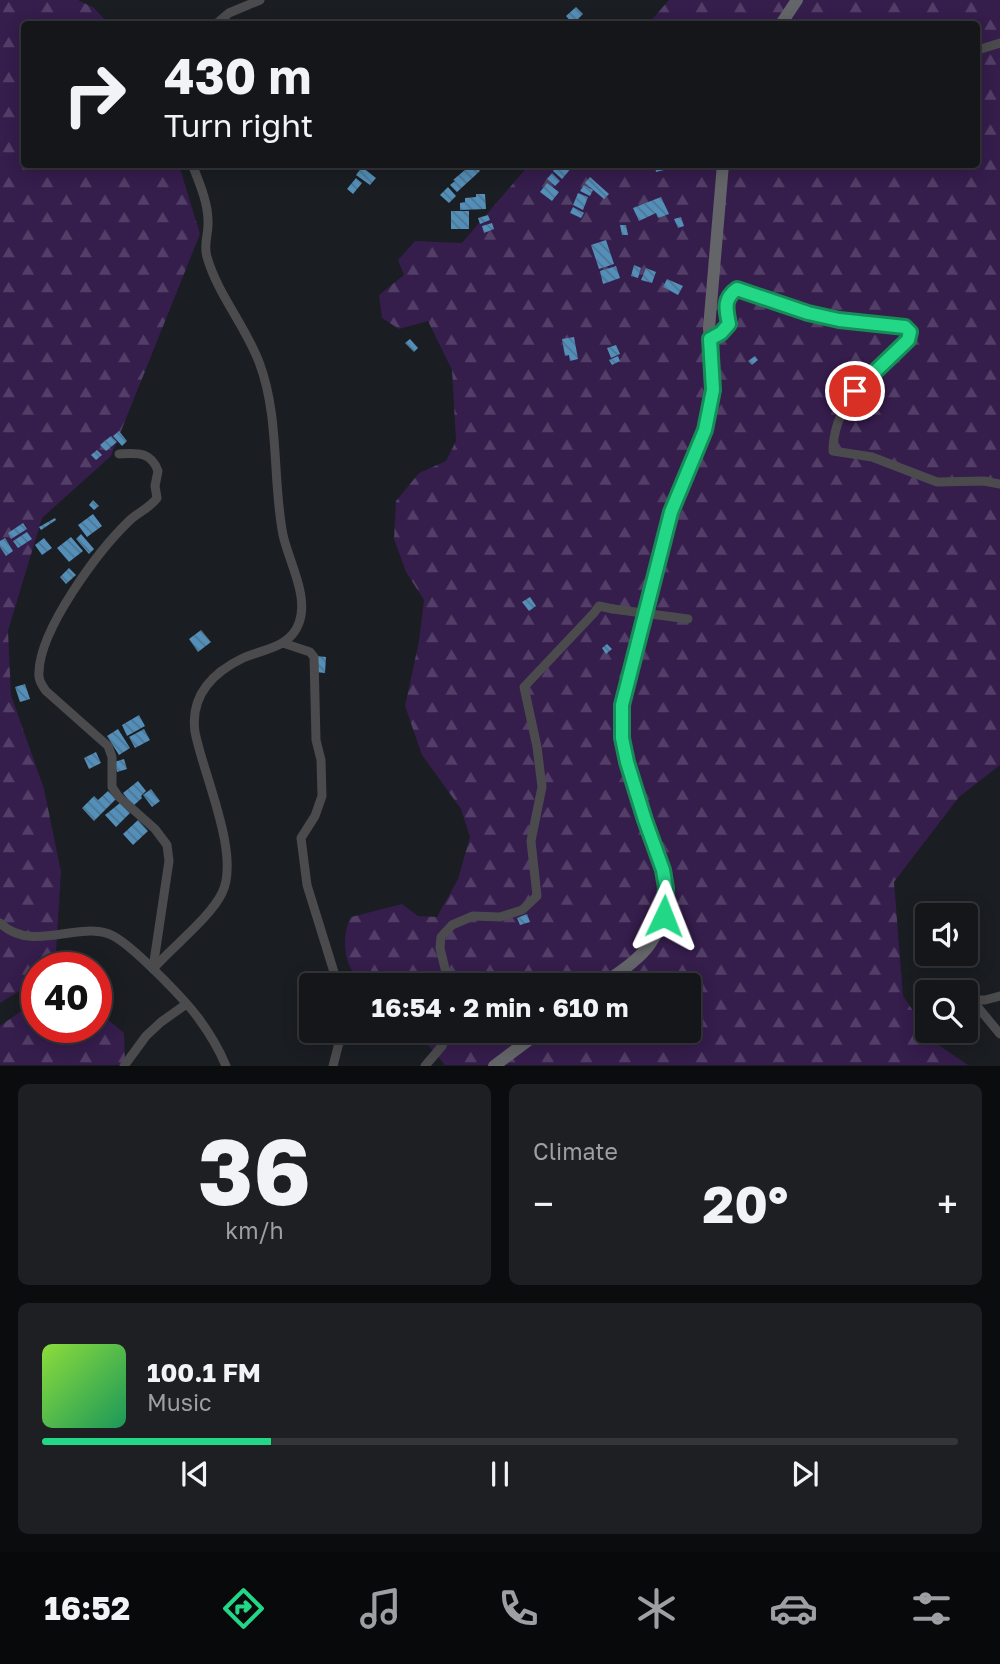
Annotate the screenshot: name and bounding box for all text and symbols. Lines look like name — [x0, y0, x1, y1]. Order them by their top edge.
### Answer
text: 430 m — [164, 46, 312, 105]
icon: right — [49, 49, 140, 140]
text: Turn right — [164, 106, 313, 144]
pin — [825, 361, 885, 421]
icon: arrive — [836, 372, 874, 410]
position arrow — [627, 879, 701, 953]
map controls — [915, 903, 978, 1043]
button: sound — [915, 903, 978, 966]
speed limit sign: 40 — [21, 952, 112, 1043]
button: search — [915, 980, 978, 1043]
text: 16:54 · 2 min · 610 m — [372, 992, 628, 1023]
text: 36 — [198, 1116, 311, 1225]
text: Climate — [533, 1137, 618, 1165]
text: 20° — [703, 1172, 788, 1234]
text: − — [533, 1181, 554, 1226]
text: + — [937, 1181, 958, 1226]
text: km/h — [225, 1216, 284, 1244]
text: 100.1 FM — [147, 1357, 261, 1388]
text: Music — [147, 1388, 212, 1416]
icon: previous — [176, 1455, 214, 1493]
icon: pause — [481, 1455, 519, 1493]
icon: next — [786, 1455, 824, 1493]
icon: directions — [219, 1584, 268, 1633]
icon: music — [356, 1584, 405, 1633]
icon: phone — [494, 1584, 543, 1633]
icon: climate — [632, 1584, 681, 1633]
icon: car — [769, 1584, 818, 1633]
icon: filters — [907, 1584, 956, 1633]
text: 16:52 — [44, 1589, 130, 1627]

